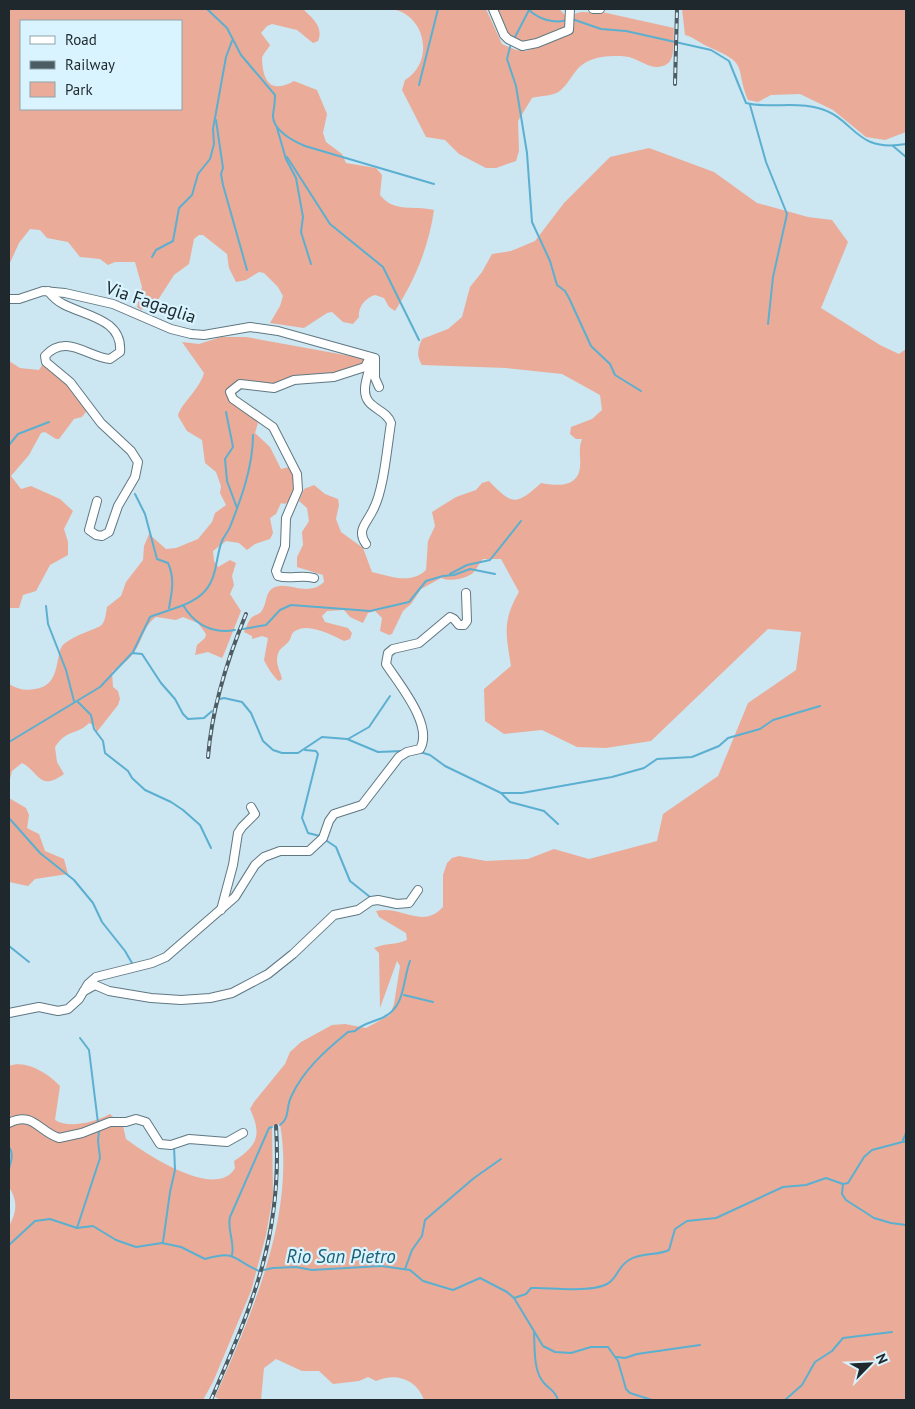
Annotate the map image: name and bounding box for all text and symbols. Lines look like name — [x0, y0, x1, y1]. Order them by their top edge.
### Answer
legend — [20, 20, 182, 110]
text: Road — [65, 30, 97, 49]
text: Railway — [65, 55, 115, 74]
text: Park — [65, 80, 93, 99]
street label: Via Fagaglia — [102, 275, 199, 328]
water label: Rio San Pietro — [286, 1244, 396, 1268]
north arrow — [845, 1339, 895, 1389]
text: N — [872, 1351, 892, 1367]

